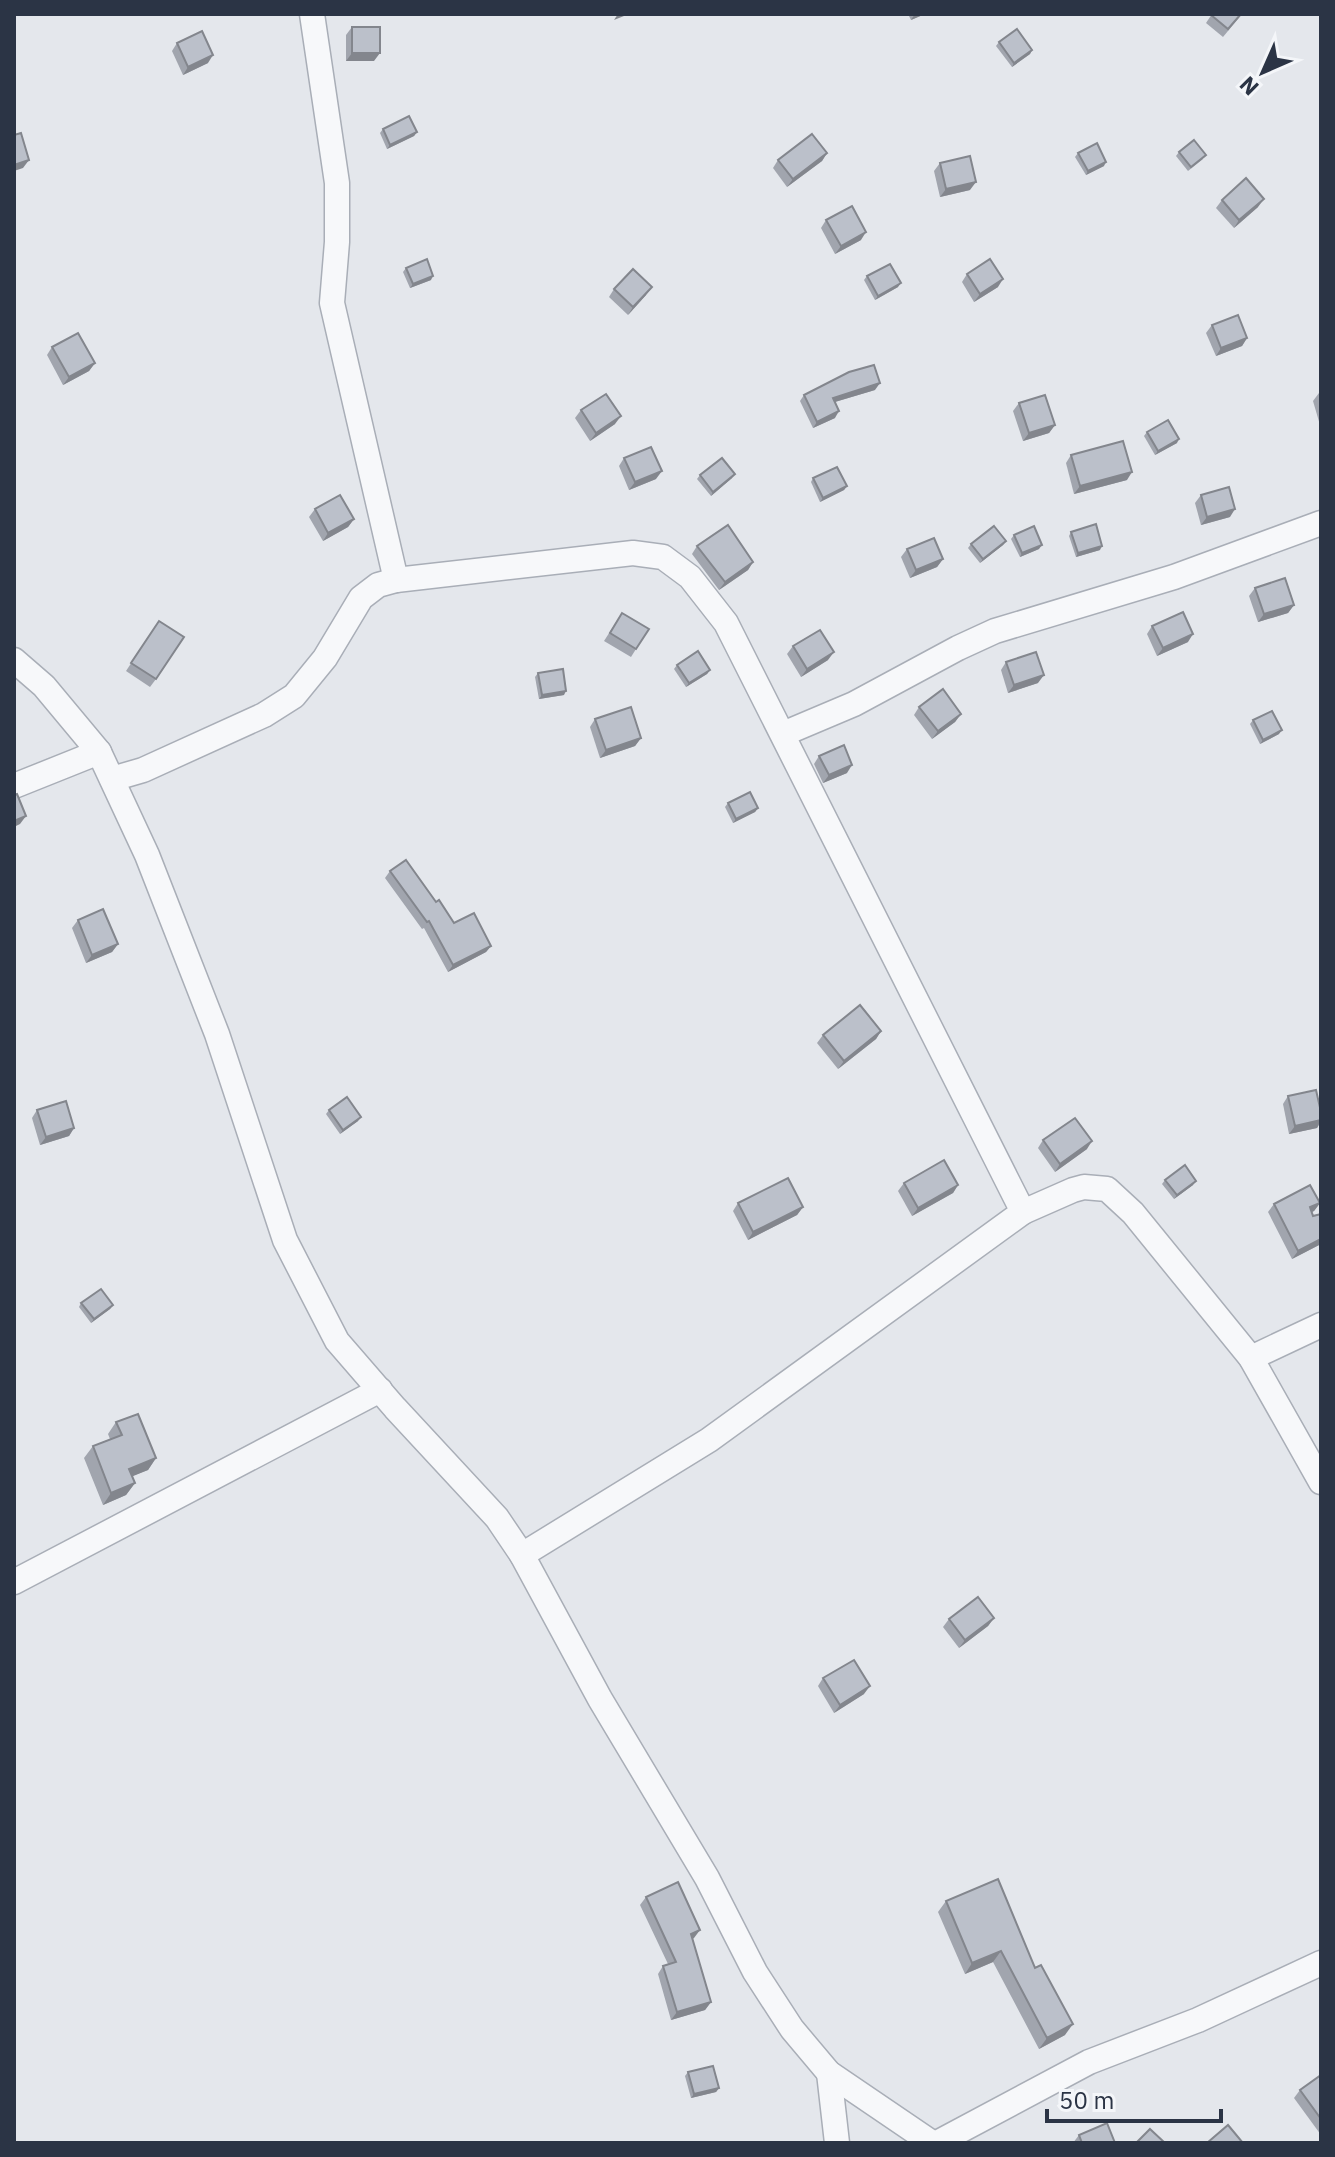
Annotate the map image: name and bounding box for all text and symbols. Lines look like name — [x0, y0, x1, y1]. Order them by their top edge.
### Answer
north arrow — [1223, 32, 1303, 112]
text: N — [1233, 71, 1264, 102]
scale bar — [1047, 2073, 1221, 2123]
text: 50 m — [1059, 2084, 1114, 2116]

